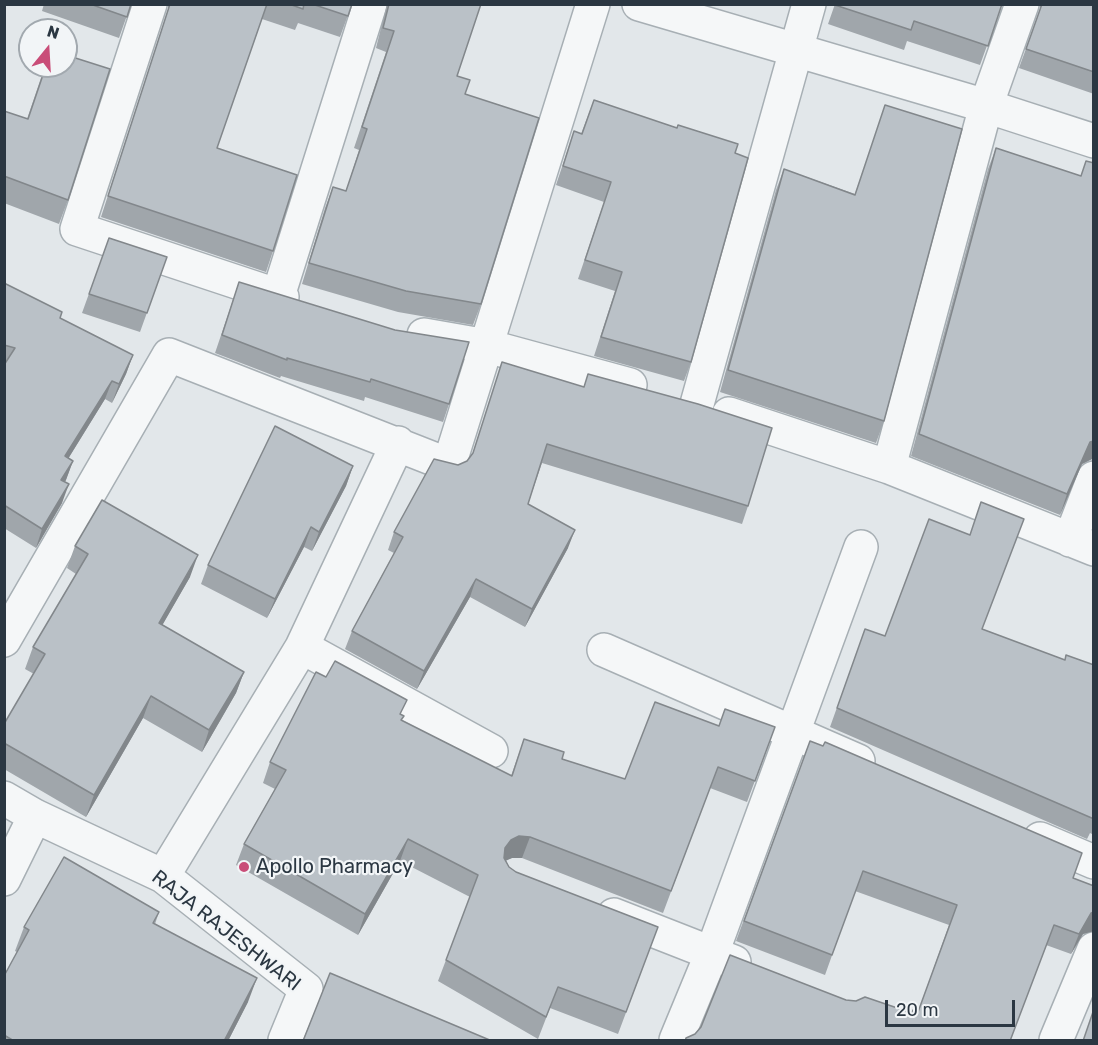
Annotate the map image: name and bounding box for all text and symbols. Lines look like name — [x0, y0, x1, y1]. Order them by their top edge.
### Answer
north arrow — [18, 18, 78, 78]
text: N — [45, 21, 62, 43]
place label: Apollo Pharmacy — [256, 855, 413, 879]
marker: Apollo Pharmacy — [237, 860, 251, 874]
street label: RAJA RAJESHWARI — [147, 865, 305, 997]
scale bar — [888, 988, 1018, 1026]
text: 20 m — [896, 999, 938, 1021]

